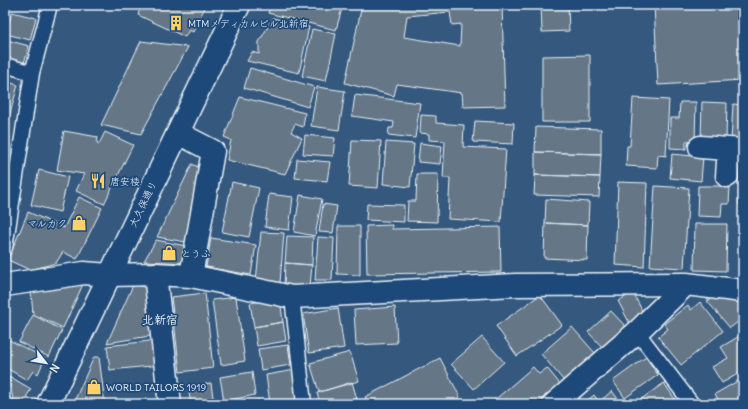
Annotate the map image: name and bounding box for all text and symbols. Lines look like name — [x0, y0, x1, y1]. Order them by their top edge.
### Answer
building icon: MTMメディカルビル北新宿 — [167, 14, 185, 32]
place label: MTMメディカルビル北新宿 — [188, 17, 309, 30]
restaurant icon: 唐安楼 — [89, 172, 107, 190]
place label: 唐安楼 — [110, 175, 140, 188]
street label: 大久保通り — [126, 179, 160, 229]
shop icon: マルカク — [70, 214, 88, 232]
place label: マルカク — [27, 217, 67, 230]
shop icon: とうふ — [160, 244, 178, 262]
place label: とうふ — [181, 247, 211, 260]
district label: 北新宿 — [142, 312, 178, 327]
north arrow — [26, 343, 66, 383]
text: N — [47, 361, 63, 375]
shop icon: WORLD TAILORS 1919 — [85, 378, 103, 396]
place label: WORLD TAILORS 1919 — [106, 381, 206, 394]

